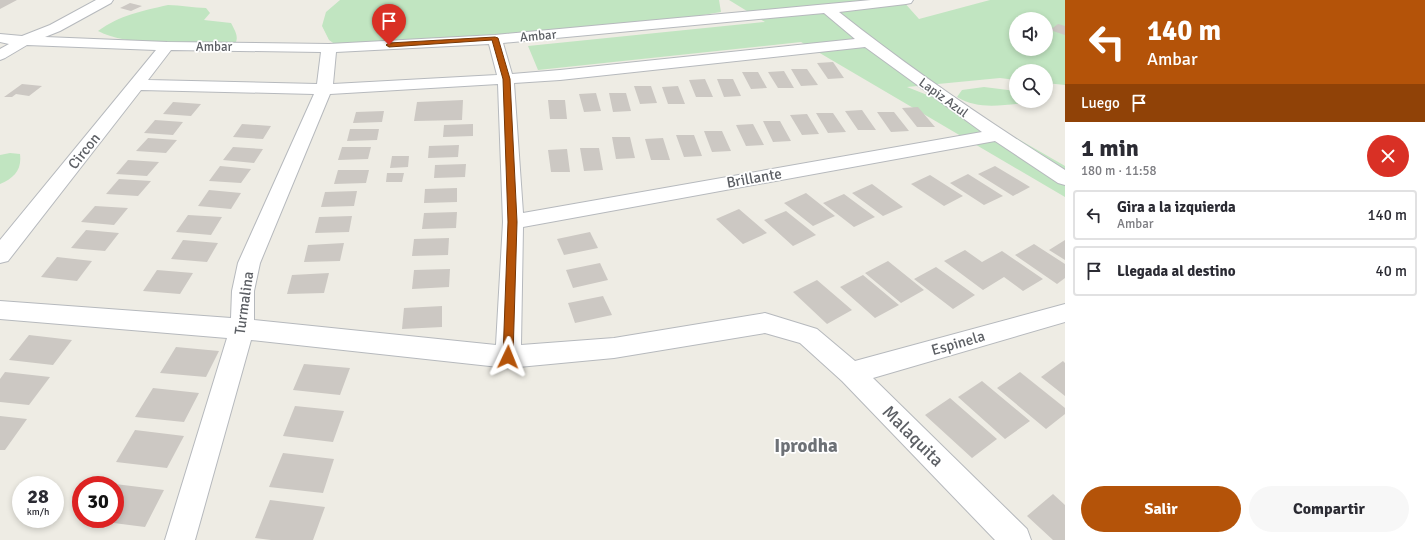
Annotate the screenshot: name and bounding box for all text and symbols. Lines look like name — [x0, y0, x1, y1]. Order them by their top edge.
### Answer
pin — [372, 4, 406, 45]
icon: arrive — [378, 10, 400, 32]
map controls — [1009, 12, 1053, 108]
button: sound — [1009, 12, 1053, 56]
text: 140 m — [1147, 14, 1221, 48]
icon: left — [1081, 16, 1133, 68]
street label: Ambar — [519, 26, 557, 46]
street label: Ambar — [196, 39, 232, 55]
text: Ambar — [1147, 48, 1198, 70]
button: search — [1009, 64, 1053, 108]
street label: Lapiz Azul — [916, 75, 971, 121]
icon: arrive — [1128, 92, 1150, 114]
text: Luego — [1081, 94, 1120, 112]
street label: Circon — [64, 129, 104, 173]
text: 1 min — [1081, 133, 1139, 163]
button: close — [1367, 135, 1409, 177]
text: 180 m · 11:58 — [1081, 163, 1157, 179]
street label: Brillante — [725, 164, 783, 192]
text: Gira a la izquierda — [1117, 198, 1236, 216]
icon: left — [1083, 204, 1105, 226]
text: 140 m — [1367, 206, 1407, 224]
text: Ambar — [1117, 216, 1154, 232]
icon: arrive — [1083, 260, 1105, 282]
text: Llegada al destino — [1117, 262, 1236, 280]
text: 40 m — [1376, 262, 1407, 280]
street label: Turmalina — [231, 270, 257, 336]
street label: Espinela — [929, 327, 987, 359]
position arrow — [487, 336, 529, 378]
street label: Malaquita — [878, 401, 948, 471]
district label: Iprodha — [774, 434, 838, 458]
speed limit sign: 30 — [72, 476, 124, 528]
text: 28 — [27, 484, 49, 509]
button: Salir — [1081, 486, 1241, 532]
button: Compartir — [1249, 486, 1409, 532]
text: km/h — [27, 506, 49, 518]

